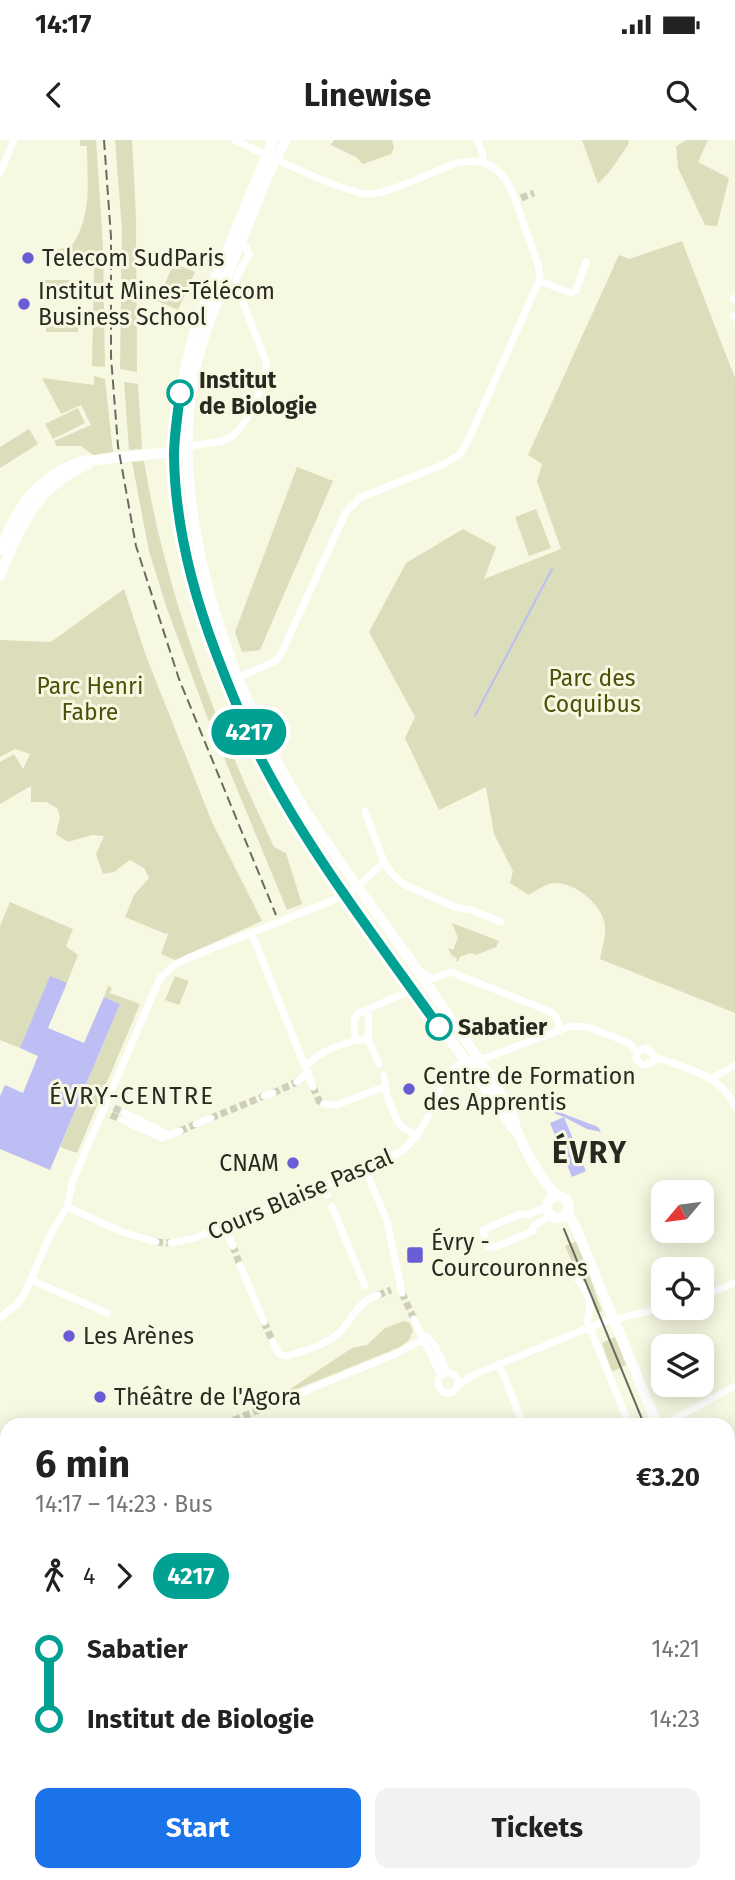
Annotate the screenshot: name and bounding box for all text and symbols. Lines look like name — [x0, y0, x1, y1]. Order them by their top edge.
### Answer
text: 14:17 — [35, 9, 91, 40]
icon: back — [35, 76, 73, 114]
text: Linewise — [304, 76, 431, 114]
icon: search — [662, 76, 700, 114]
place label: Telecom SudParis — [42, 244, 224, 272]
marker: Telecom SudParis — [20, 250, 36, 266]
place label: Institut Mines-Télécom Business School — [38, 277, 275, 331]
marker: Institut Mines-Télécom Business School — [16, 296, 32, 312]
place label: Institut de Biologie — [199, 366, 317, 420]
marker: Institut de Biologie — [167, 380, 193, 406]
park label: Parc des Coquibus — [543, 664, 641, 718]
park label: Parc Henri Fabre — [37, 672, 143, 726]
line badge: 4217 — [200, 709, 298, 755]
text: 4217 — [225, 718, 273, 746]
place label: Sabatier — [458, 1013, 548, 1041]
marker: Sabatier — [426, 1014, 452, 1040]
place label: Centre de Formation des Apprentis — [423, 1062, 636, 1116]
district label: ÉVRY-CENTRE — [49, 1081, 215, 1110]
marker: Centre de Formation des Apprentis — [401, 1081, 417, 1097]
district label: ÉVRY — [552, 1132, 628, 1171]
street label: Cours Blaise Pascal — [203, 1142, 397, 1246]
place label: CNAM — [219, 1149, 279, 1177]
marker: CNAM — [285, 1155, 301, 1171]
north arrow — [651, 1180, 714, 1242]
map controls — [651, 1180, 714, 1397]
place label: Évry - Courcouronnes — [431, 1227, 588, 1282]
marker: Évry - Courcouronnes — [405, 1245, 425, 1265]
button: locate — [651, 1257, 714, 1320]
place label: Les Arènes — [83, 1322, 194, 1350]
marker: Les Arènes — [61, 1328, 77, 1344]
button: layers — [651, 1334, 714, 1397]
place label: Théâtre de l'Agora — [114, 1383, 301, 1411]
marker: Théâtre de l'Agora — [92, 1389, 108, 1405]
text: 6 min — [35, 1441, 130, 1487]
text: €3.20 — [636, 1462, 700, 1493]
text: 14:17 – 14:23 · Bus — [35, 1490, 212, 1518]
icon: walk — [35, 1557, 73, 1595]
icon: forward — [105, 1557, 143, 1595]
text: 4 — [83, 1562, 95, 1590]
text: 4217 — [167, 1562, 215, 1590]
text: Sabatier — [87, 1634, 188, 1665]
text: 14:21 — [652, 1635, 700, 1663]
text: Institut de Biologie — [87, 1704, 314, 1735]
text: 14:23 — [650, 1705, 700, 1733]
button: Start — [35, 1788, 361, 1868]
button: Tickets — [375, 1788, 700, 1868]

